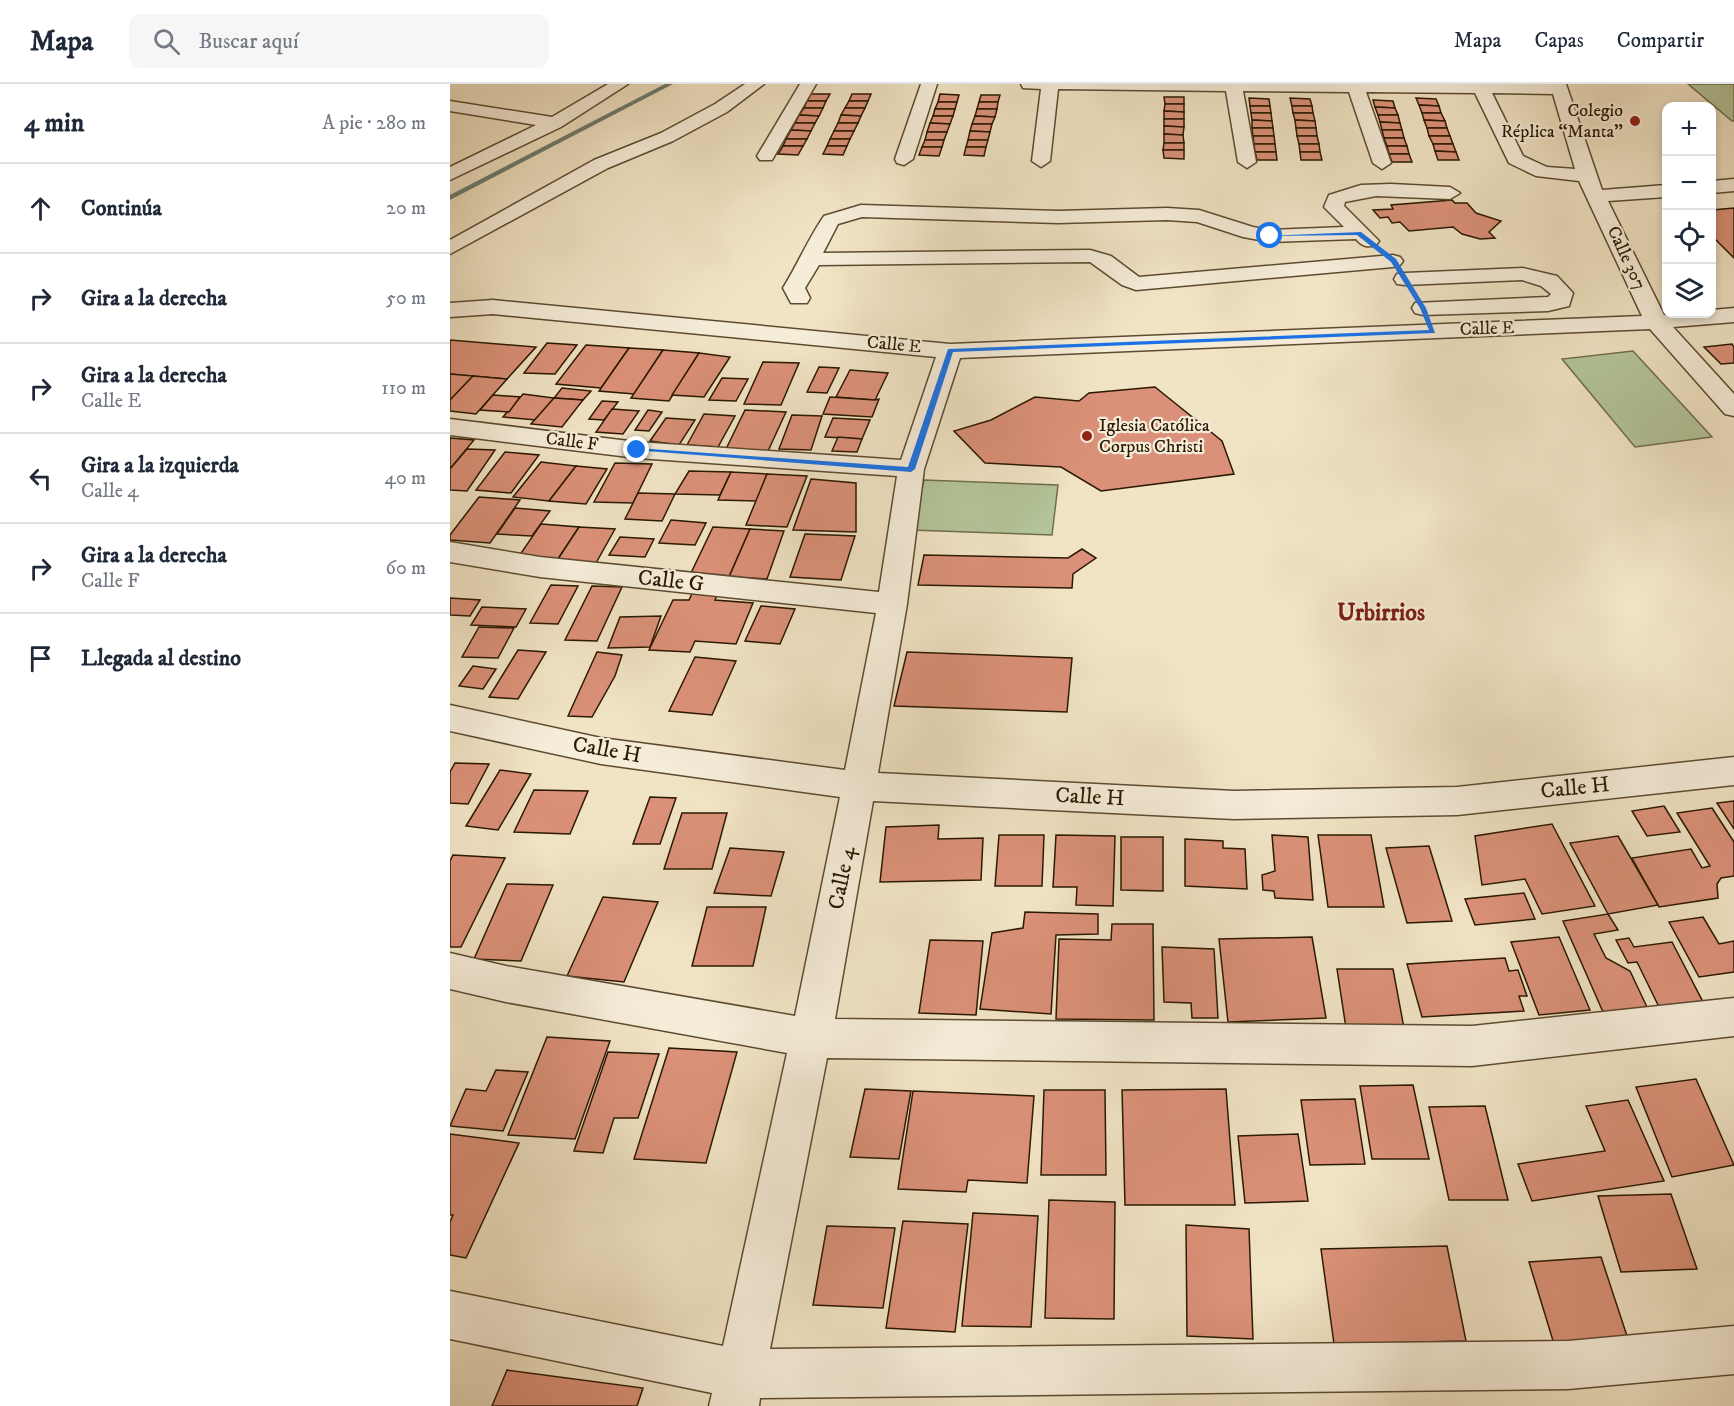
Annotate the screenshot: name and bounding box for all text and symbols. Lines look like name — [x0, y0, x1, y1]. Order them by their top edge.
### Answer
search box — [129, 14, 549, 68]
text: Mapa — [30, 24, 93, 59]
icon: search — [150, 25, 183, 58]
text: Buscar aquí — [198, 28, 299, 55]
text: Mapa — [1454, 28, 1501, 54]
text: Capas — [1534, 28, 1584, 54]
text: Compartir — [1617, 28, 1704, 54]
place label: Colegio Réplica “Manta” — [1501, 100, 1623, 143]
map controls — [1662, 102, 1716, 318]
button: + — [1662, 102, 1716, 156]
text: 4 min — [24, 107, 84, 140]
text: A pie · 280 m — [322, 111, 426, 136]
marker: Colegio Réplica “Manta” — [1628, 114, 1642, 128]
button: − — [1662, 156, 1716, 210]
icon: ahead — [24, 192, 57, 225]
text: Continúa — [81, 195, 162, 222]
text: 20 m — [386, 196, 426, 221]
button: locate — [1662, 210, 1716, 264]
route start — [1256, 222, 1282, 248]
street label: Calle 307 — [1602, 223, 1650, 293]
button: layers — [1662, 264, 1716, 318]
icon: right — [24, 282, 57, 315]
text: Gira a la derecha — [81, 285, 227, 312]
text: 50 m — [386, 286, 426, 311]
street label: Calle E — [1459, 317, 1515, 341]
street label: Calle E — [866, 332, 922, 358]
text: Gira a la derecha — [81, 362, 227, 389]
icon: right — [24, 372, 57, 405]
text: 110 m — [381, 376, 426, 401]
text: Calle E — [81, 389, 141, 414]
place label: Iglesia Católica Corpus Christi — [1099, 415, 1210, 458]
street label: Calle F — [544, 428, 600, 456]
marker: Iglesia Católica Corpus Christi — [1080, 429, 1094, 443]
route end — [623, 436, 649, 462]
text: Gira a la izquierda — [81, 452, 239, 479]
icon: left — [24, 462, 57, 495]
text: 40 m — [384, 466, 426, 491]
text: Calle 4 — [81, 479, 139, 504]
text: Gira a la derecha — [81, 542, 227, 569]
icon: right — [24, 552, 57, 585]
text: 60 m — [386, 556, 426, 581]
street label: Calle G — [637, 564, 705, 598]
text: Calle F — [81, 569, 140, 594]
district label: Urbirrios — [1337, 598, 1425, 628]
icon: arrive — [24, 642, 57, 675]
text: Llegada al destino — [81, 645, 241, 672]
street label: Calle H — [570, 731, 644, 769]
street label: Calle H — [1539, 771, 1611, 805]
street label: Calle H — [1055, 782, 1125, 812]
street label: Calle 4 — [823, 843, 862, 912]

